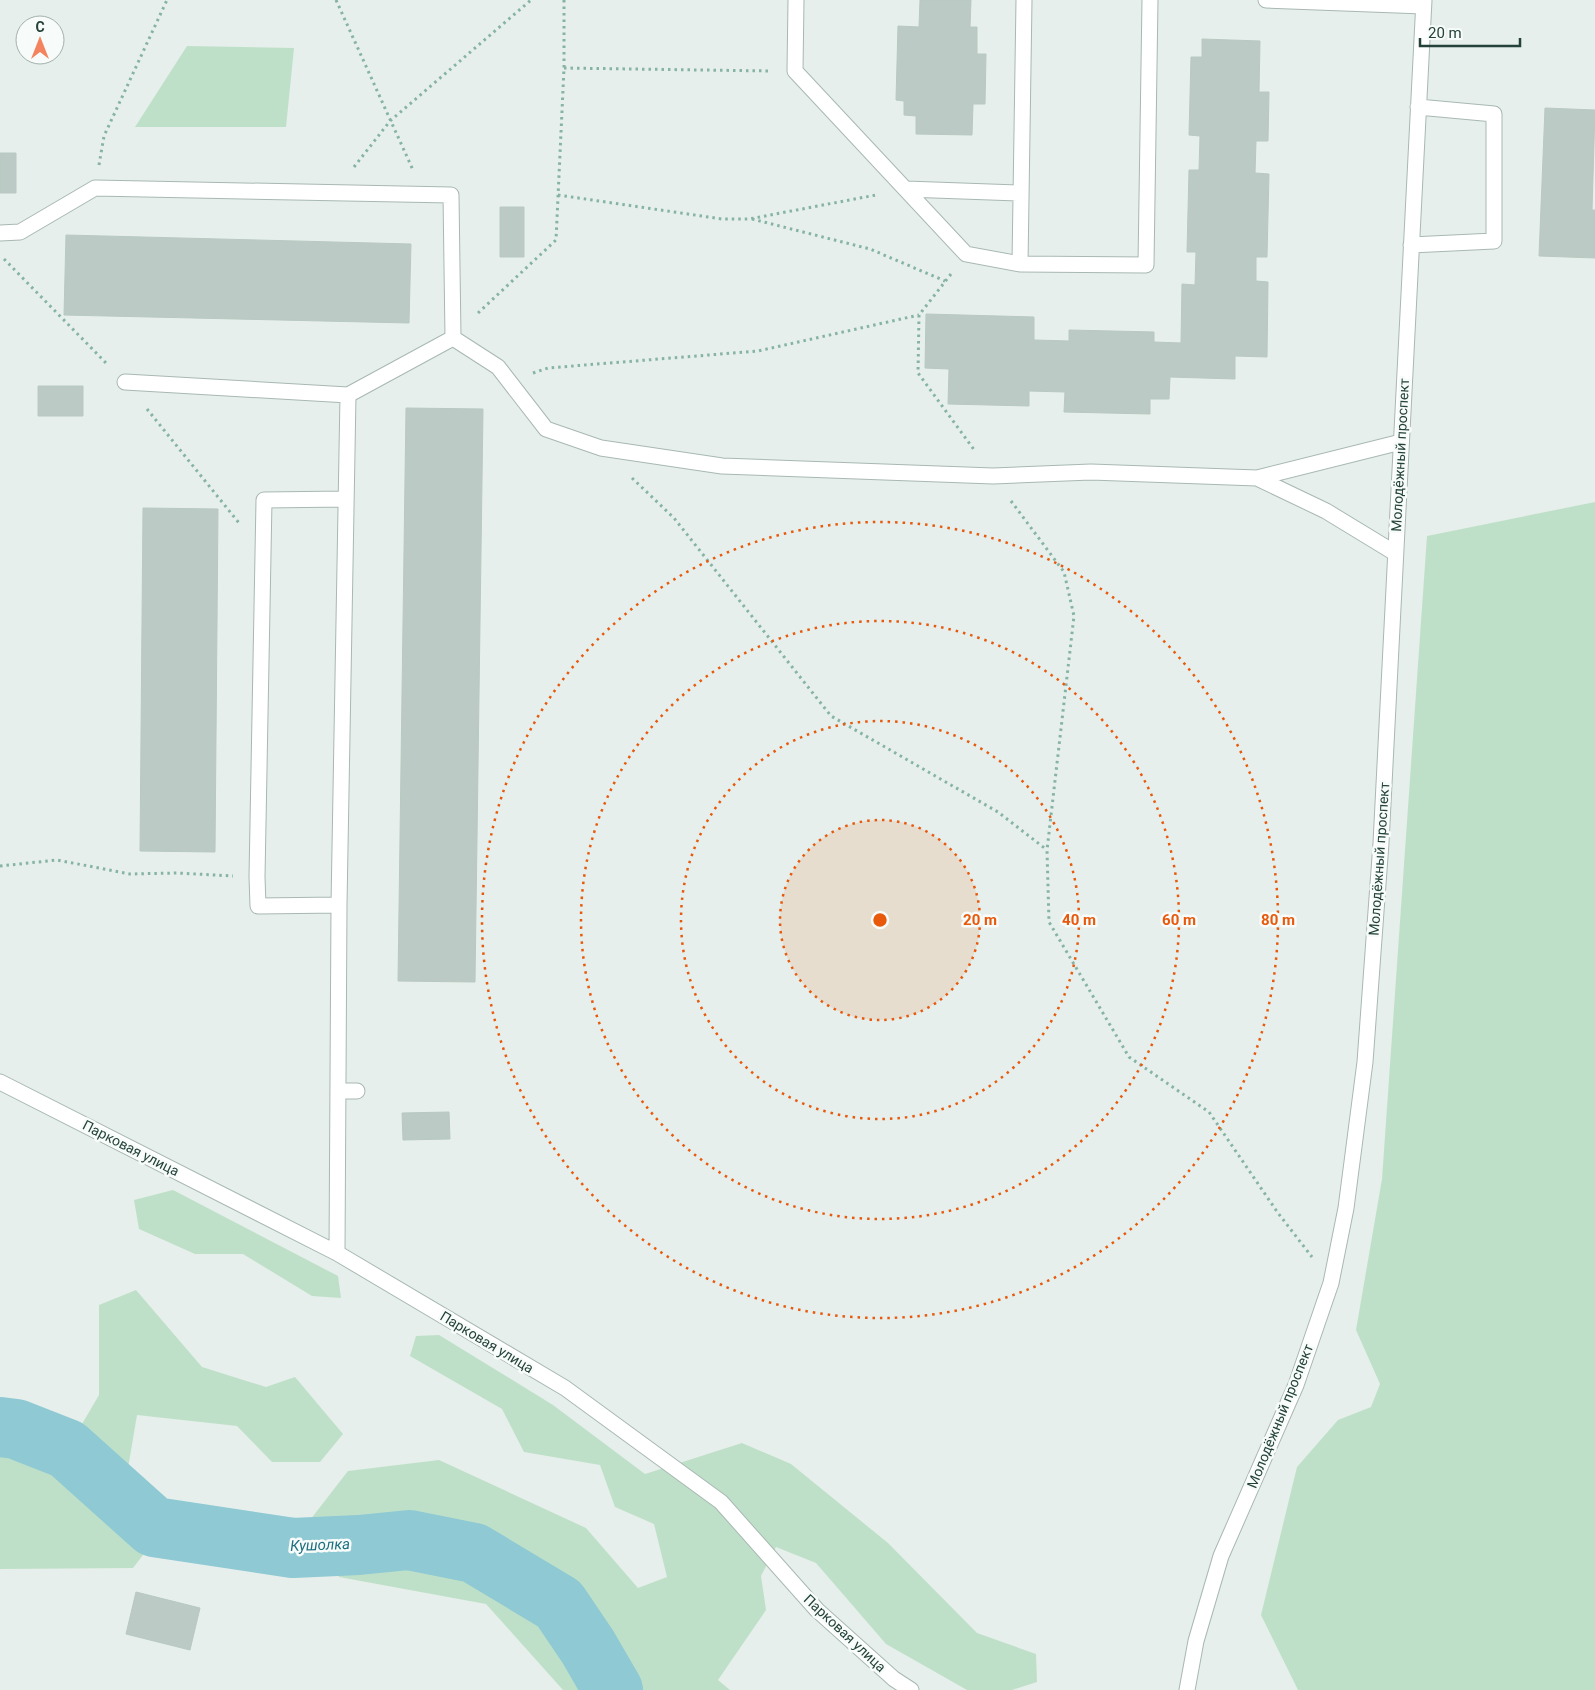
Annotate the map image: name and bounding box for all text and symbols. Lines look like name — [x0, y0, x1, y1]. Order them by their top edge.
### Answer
north arrow — [15, 15, 65, 65]
scale bar — [1420, 15, 1520, 47]
text: С — [35, 19, 45, 35]
text: 20 m — [1428, 24, 1462, 42]
street label: Молодёжный проспект — [1388, 378, 1412, 532]
street label: Молодёжный проспект — [1366, 781, 1392, 936]
centre of rings — [871, 911, 889, 929]
text: 20 m — [963, 911, 997, 929]
text: 40 m — [1062, 911, 1096, 929]
text: 60 m — [1162, 911, 1196, 929]
text: 80 m — [1261, 911, 1295, 929]
street label: Парковая улица — [80, 1117, 182, 1179]
street label: Парковая улица — [437, 1308, 537, 1376]
street label: Молодёжный проспект — [1244, 1341, 1316, 1490]
water label: Кушолка — [290, 1535, 350, 1555]
street label: Парковая улица — [801, 1591, 889, 1675]

